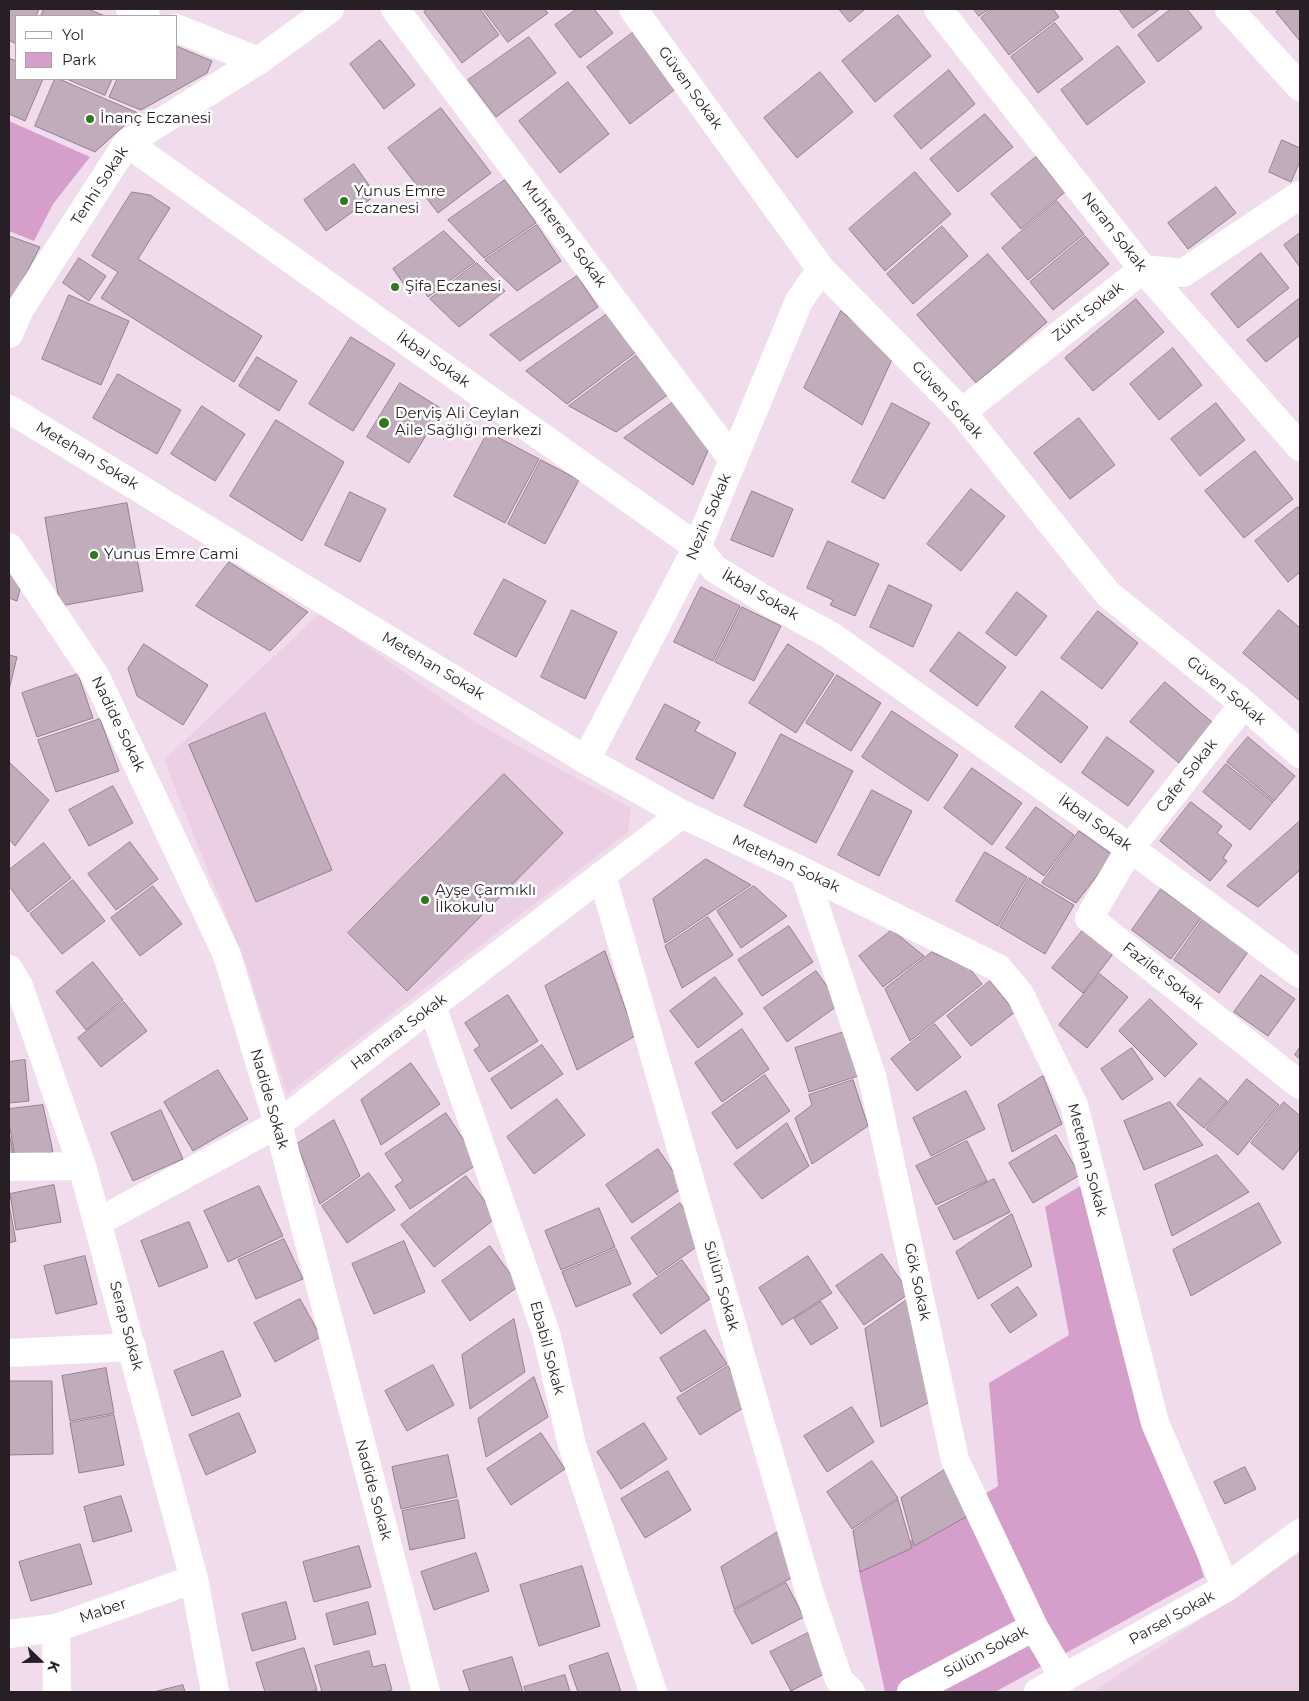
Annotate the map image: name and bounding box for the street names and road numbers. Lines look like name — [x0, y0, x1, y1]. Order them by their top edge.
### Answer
street label: Güven Sokak — [654, 43, 726, 133]
street label: Tenhi Sokak — [68, 143, 132, 229]
street label: Muhterem Sokak — [518, 177, 610, 291]
street label: Neran Sokak — [1078, 189, 1150, 275]
street label: Züht Sokak — [1049, 279, 1127, 345]
street label: İkbal Sokak — [393, 328, 473, 392]
street label: Güven Sokak — [908, 358, 986, 442]
street label: Metehan Sokak — [32, 418, 142, 494]
street label: Nezih Sokak — [683, 471, 735, 563]
street label: İkbal Sokak — [718, 566, 802, 624]
street label: Metehan Sokak — [378, 628, 488, 704]
street label: Güven Sokak — [1183, 653, 1269, 729]
street label: Nadide Sokak — [87, 673, 149, 775]
street label: Cafer Sokak — [1153, 736, 1221, 816]
street label: İkbal Sokak — [1055, 791, 1135, 855]
street label: Metehan Sokak — [729, 831, 843, 897]
street label: Fazilet Sokak — [1119, 939, 1207, 1013]
street label: Hamarat Sokak — [348, 990, 450, 1074]
street label: Nadide Sokak — [246, 1047, 292, 1151]
street label: Metehan Sokak — [1063, 1101, 1111, 1219]
street label: Sülün Sokak — [700, 1239, 742, 1333]
street label: Gök Sokak — [900, 1241, 934, 1323]
street label: Serap Sokak — [105, 1279, 147, 1373]
street label: Ebabil Sokak — [526, 1299, 568, 1397]
street label: Nadide Sokak — [351, 1438, 395, 1542]
street label: Parsel Sokak — [1126, 1587, 1218, 1649]
street label: Maber — [77, 1595, 129, 1627]
street label: Sülün Sokak — [941, 1622, 1031, 1682]

